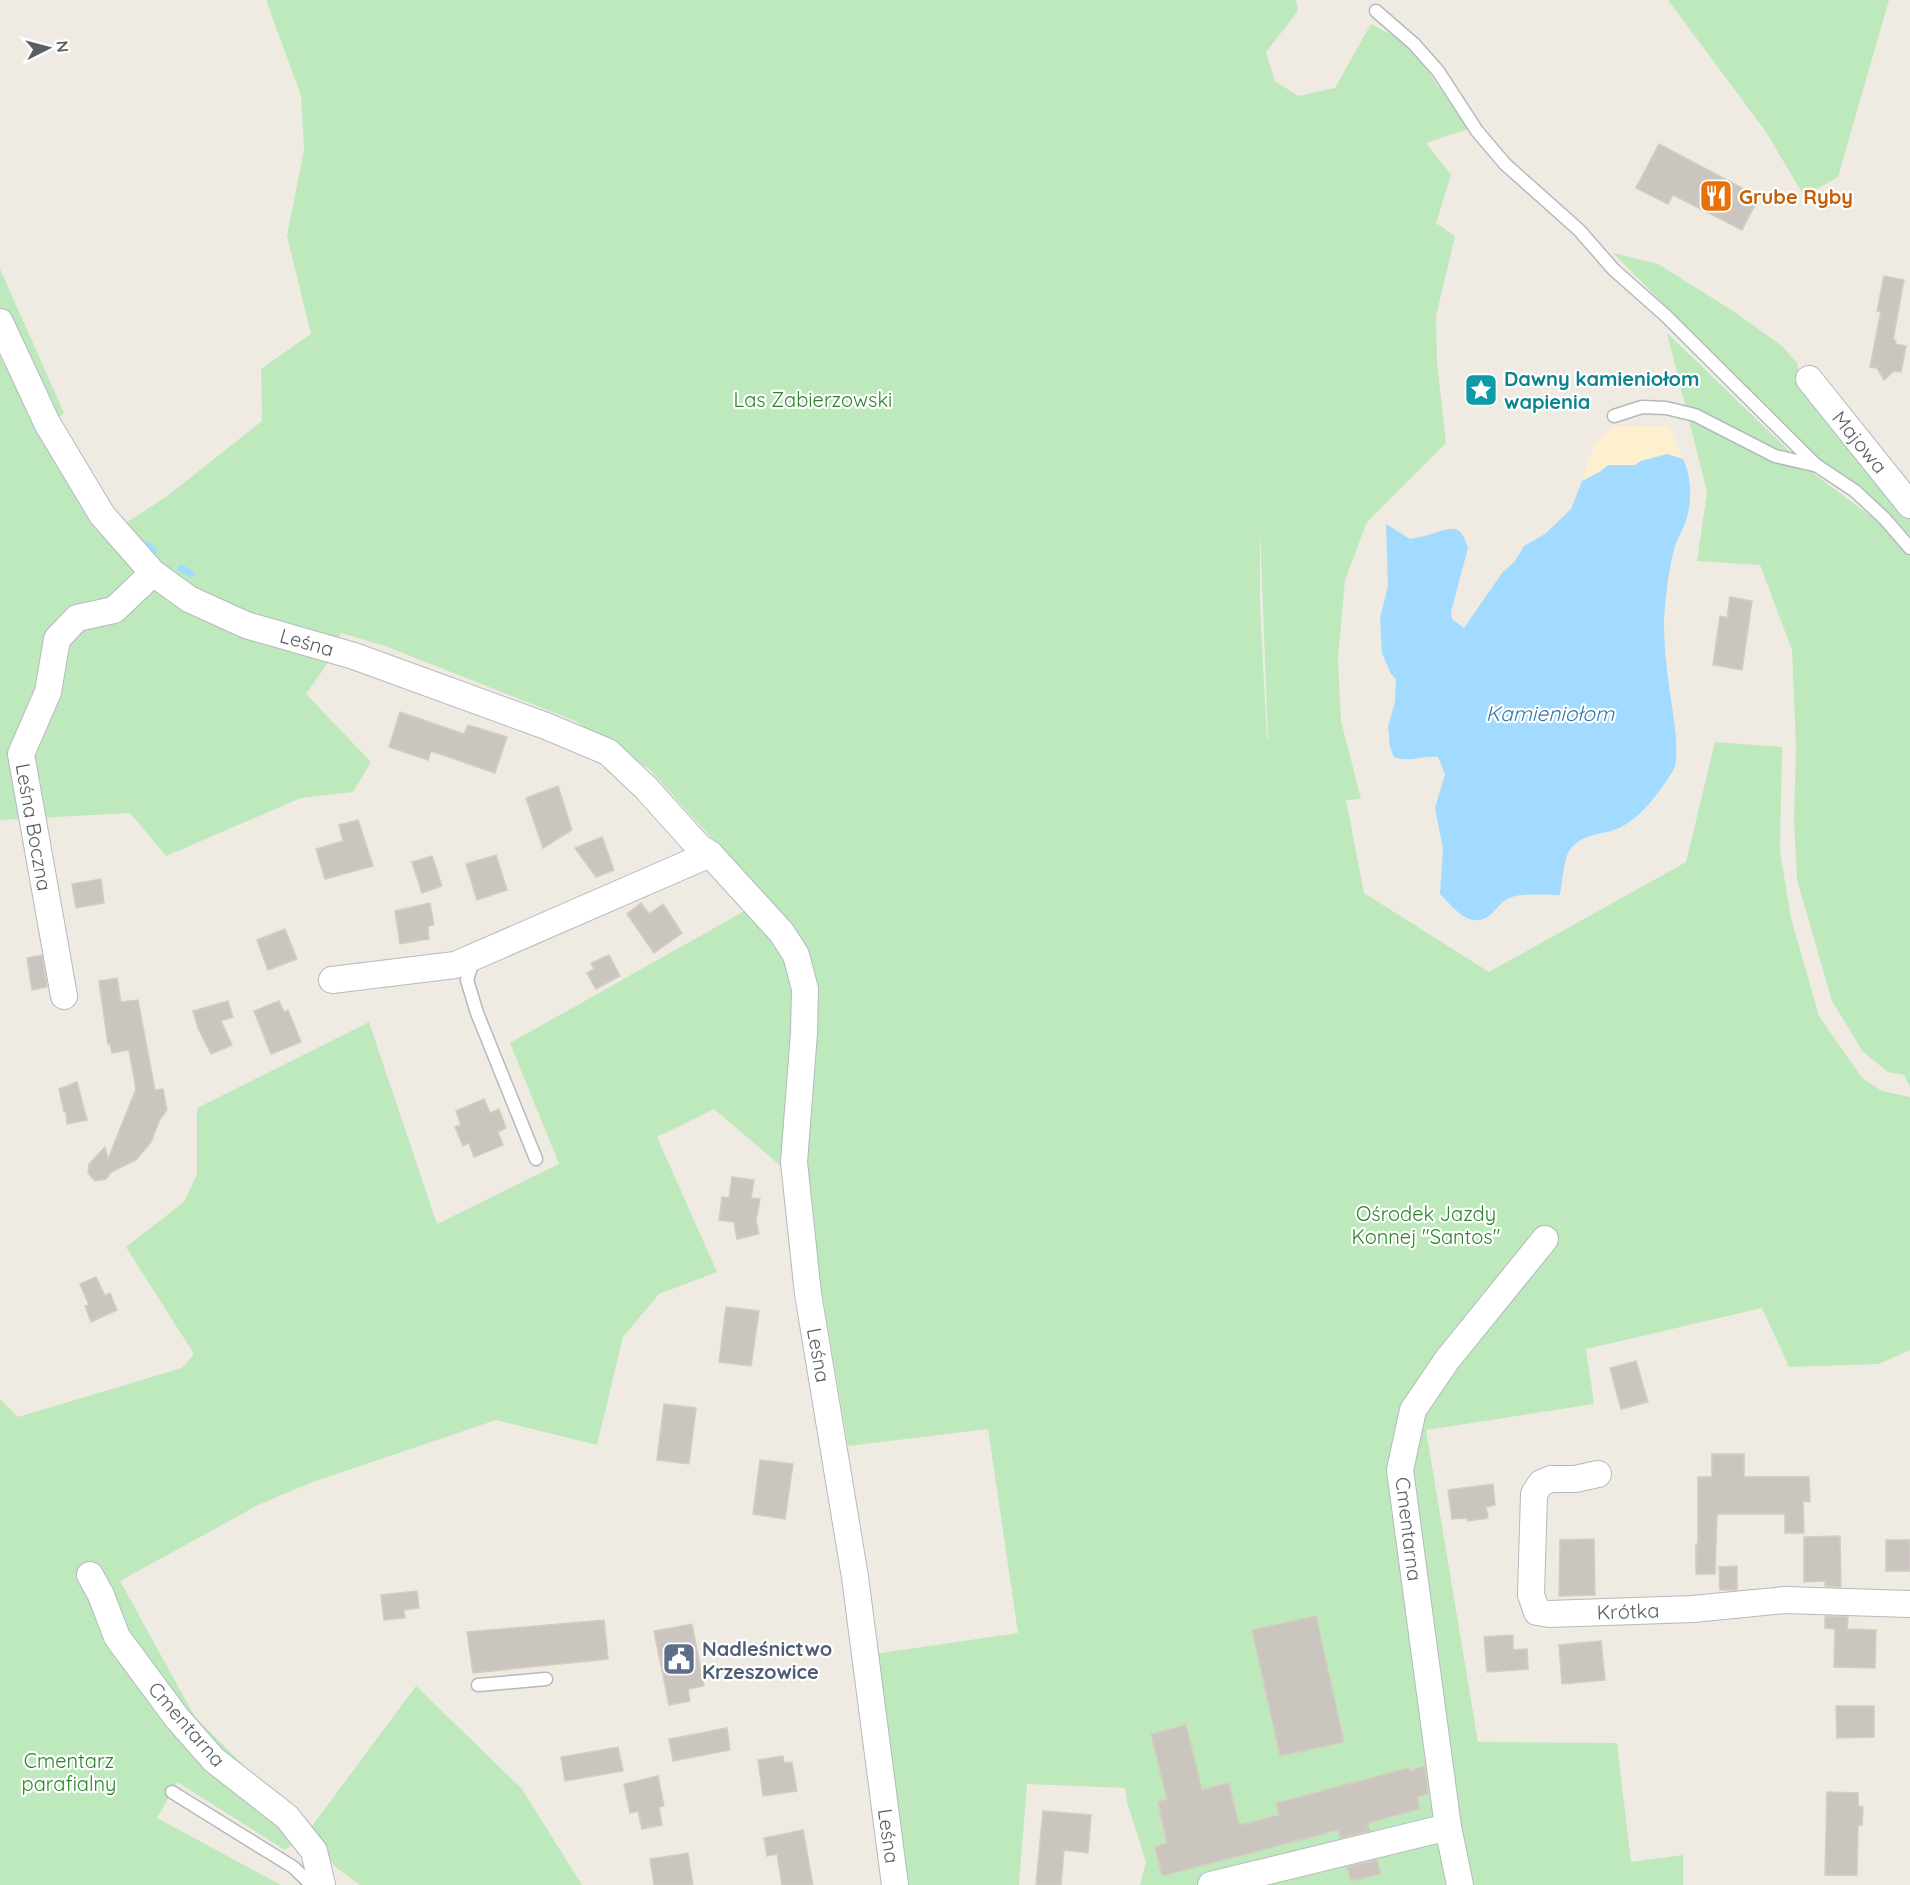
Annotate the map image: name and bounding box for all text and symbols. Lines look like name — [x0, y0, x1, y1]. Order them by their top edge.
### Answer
north arrow — [18, 18, 78, 78]
text: N — [52, 40, 73, 53]
restaurant icon: Grube Ryby — [1698, 178, 1734, 214]
place label: Grube Ryby — [1739, 184, 1853, 209]
place label: Dawny kamieniołom wapienia — [1504, 366, 1700, 414]
place icon: Dawny kamieniołom wapienia — [1463, 372, 1499, 408]
park label: Las Zabierzowski — [734, 387, 892, 412]
street label: Majowa — [1827, 406, 1893, 478]
street label: Leśna — [277, 622, 337, 662]
water label: Kamieniołom — [1486, 700, 1615, 726]
street label: Leśna Boczna — [10, 761, 58, 893]
park label: Ośrodek Jazdy Konnej "Santos" — [1352, 1201, 1500, 1249]
street label: Leśna — [802, 1326, 836, 1384]
street label: Cmentarna — [1390, 1476, 1428, 1582]
street label: Krótka — [1596, 1597, 1660, 1625]
place label: Nadleśnictwo Krzeszowice — [702, 1636, 832, 1684]
public building icon: Nadleśnictwo Krzeszowice — [661, 1641, 697, 1677]
street label: Cmentarna — [143, 1676, 231, 1772]
park label: Cmentarz parafialny — [22, 1748, 116, 1796]
street label: Leśna — [873, 1807, 905, 1865]

